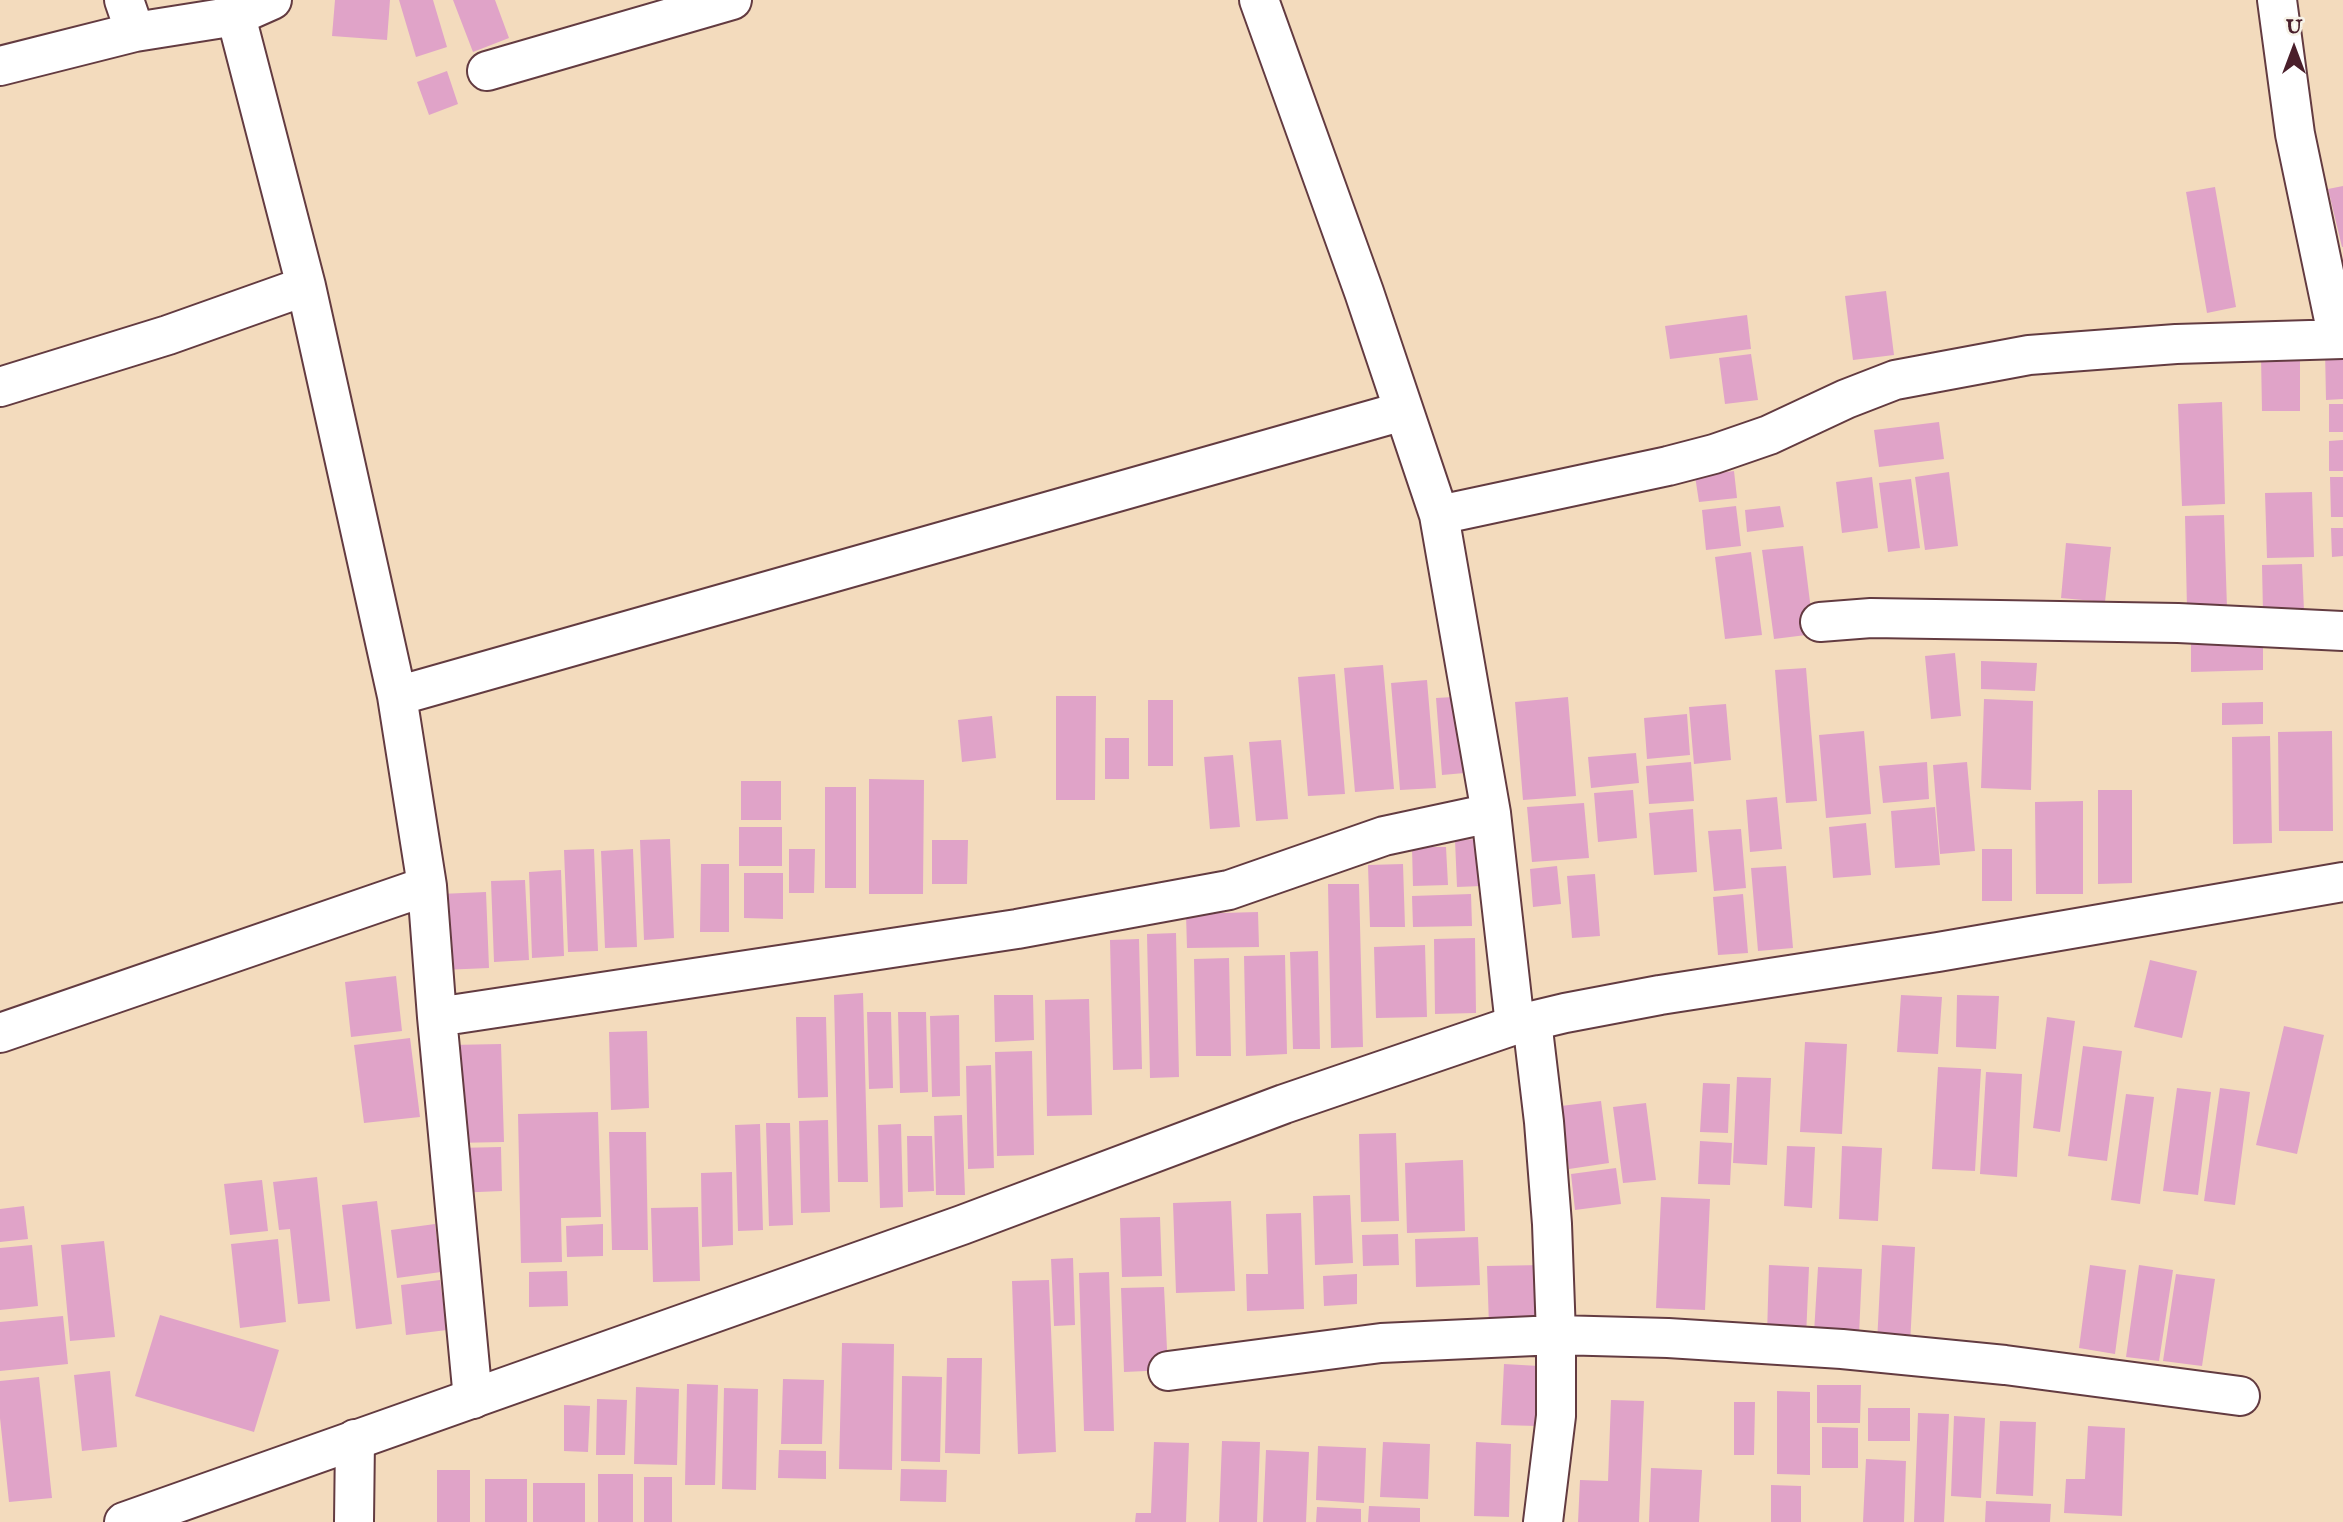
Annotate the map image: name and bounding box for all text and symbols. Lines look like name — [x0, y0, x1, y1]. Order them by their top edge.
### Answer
north arrow — [2259, 14, 2329, 84]
text: U — [2286, 16, 2302, 40]

